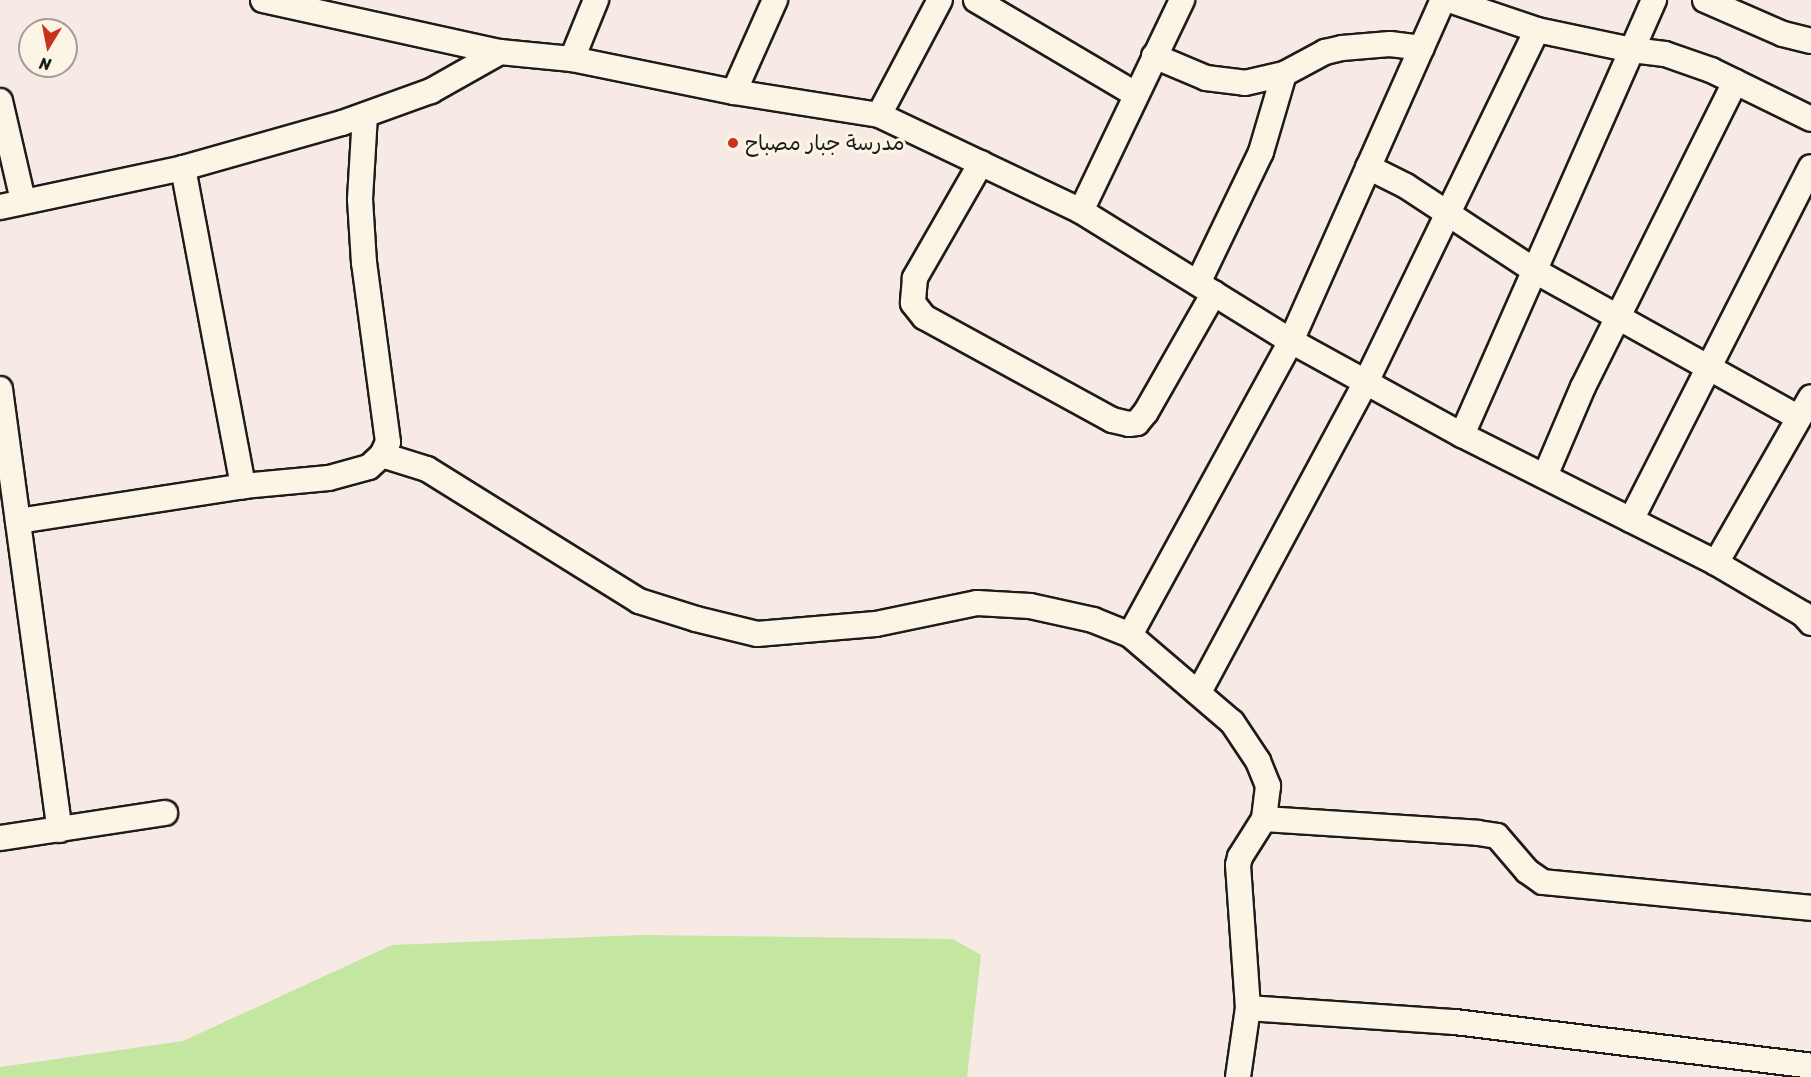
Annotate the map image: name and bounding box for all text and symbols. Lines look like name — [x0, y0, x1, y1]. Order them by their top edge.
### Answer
north arrow — [18, 18, 78, 78]
text: N — [37, 49, 53, 79]
place label: مدرسة جبار مصباح — [745, 130, 905, 156]
marker: مدرسة جبار مصباح — [726, 136, 740, 150]

